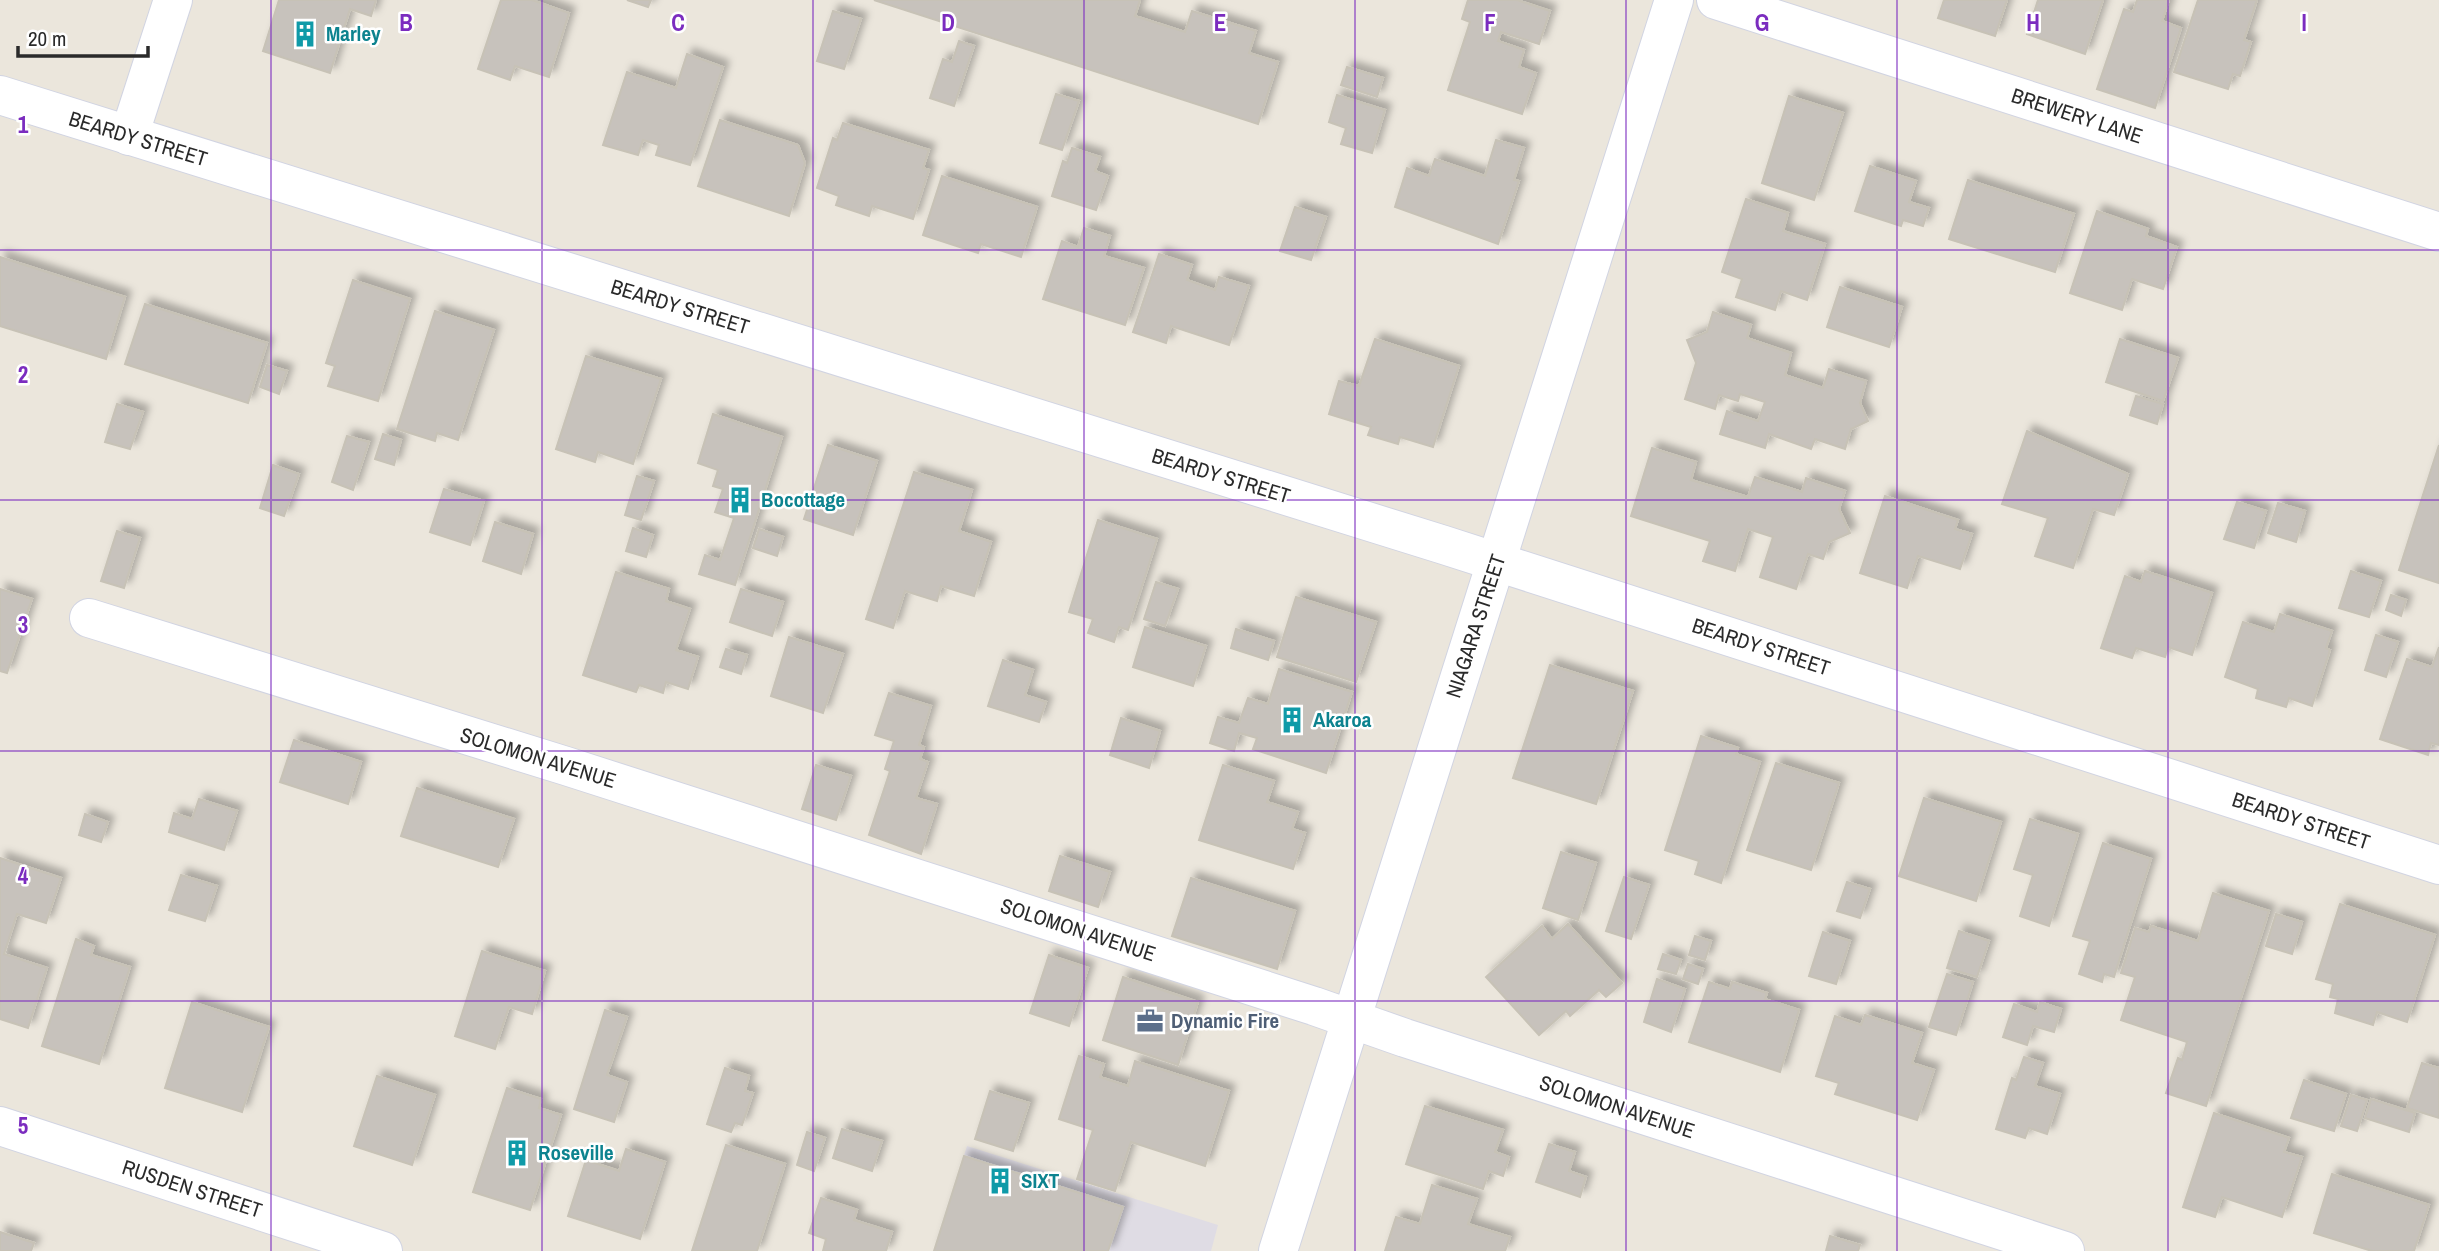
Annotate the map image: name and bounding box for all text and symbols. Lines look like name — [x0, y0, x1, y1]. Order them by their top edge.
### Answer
text: B — [399, 7, 413, 38]
text: C — [671, 7, 685, 38]
text: D — [941, 7, 955, 38]
text: E — [1214, 7, 1226, 38]
text: F — [1484, 7, 1496, 38]
text: G — [1755, 7, 1769, 38]
text: H — [2026, 7, 2040, 38]
text: I — [2301, 7, 2307, 38]
scale bar — [18, 14, 147, 58]
building icon: Marley — [290, 19, 320, 49]
place label: Marley — [326, 19, 381, 48]
text: 20 m — [28, 24, 66, 53]
street label: BREWERY LANE — [2008, 81, 2146, 150]
street label: BEARDY STREET — [65, 104, 211, 173]
text: 1 — [18, 109, 29, 140]
street label: BEARDY STREET — [607, 272, 753, 341]
text: 2 — [18, 359, 28, 390]
street label: BEARDY STREET — [1148, 441, 1294, 510]
building icon: Bocottage — [725, 485, 755, 515]
place label: Bocottage — [761, 485, 845, 514]
street label: NIAGARA STREET — [1439, 550, 1513, 701]
text: 3 — [18, 609, 28, 640]
street label: BEARDY STREET — [1689, 611, 1834, 683]
building icon: Akaroa — [1277, 705, 1307, 735]
place label: Akaroa — [1313, 705, 1372, 734]
street label: SOLOMON AVENUE — [457, 720, 620, 795]
street label: BEARDY STREET — [2229, 785, 2374, 857]
text: 4 — [18, 860, 29, 891]
street label: SOLOMON AVENUE — [997, 891, 1159, 968]
office icon: Dynamic Fire — [1135, 1006, 1165, 1036]
place label: Dynamic Fire — [1171, 1006, 1279, 1035]
street label: SOLOMON AVENUE — [1536, 1068, 1698, 1145]
text: 5 — [18, 1110, 28, 1141]
building icon: Roseville — [502, 1138, 532, 1168]
place label: Roseville — [538, 1138, 614, 1167]
street label: RUSDEN STREET — [119, 1152, 266, 1225]
building icon: SIXT — [985, 1166, 1015, 1196]
place label: SIXT — [1021, 1166, 1060, 1195]

